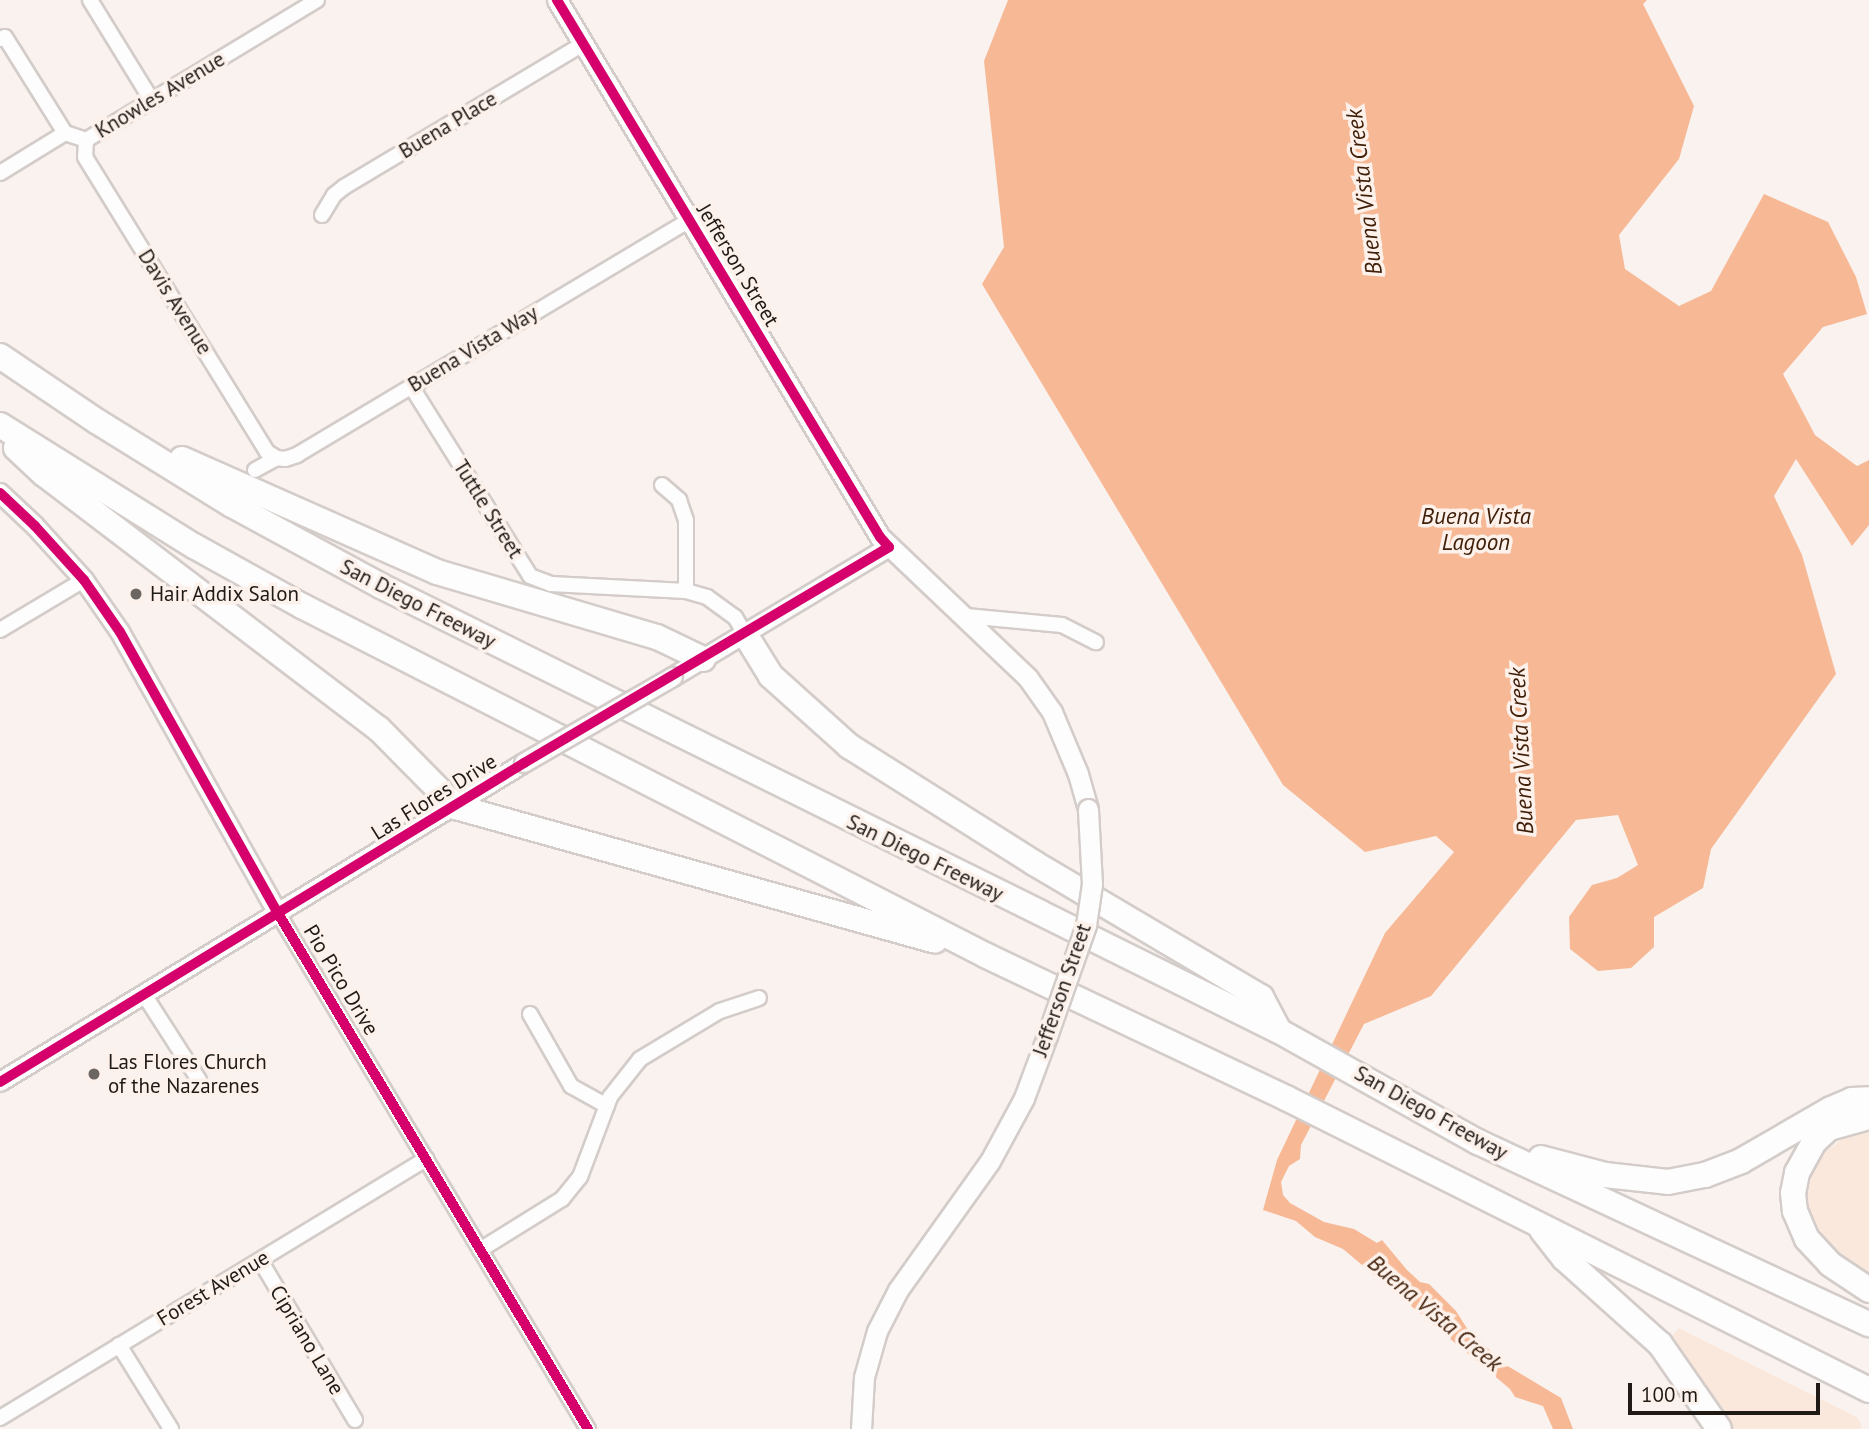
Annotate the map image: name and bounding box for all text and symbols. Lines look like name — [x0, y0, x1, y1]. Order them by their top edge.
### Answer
street label: Knowles Avenue — [91, 46, 229, 144]
street label: Buena Place — [394, 86, 502, 164]
water label: Buena Vista Creek — [1340, 107, 1388, 277]
street label: Jefferson Street — [692, 199, 784, 331]
street label: Davis Avenue — [133, 244, 217, 360]
street label: Buena Vista Way — [403, 300, 543, 398]
street label: Tuttle Street — [448, 455, 528, 563]
water label: Buena Vista Lagoon — [1421, 502, 1531, 556]
street label: San Diego Freeway — [336, 554, 500, 654]
place label: Hair Addix Salon — [150, 581, 300, 607]
marker: Hair Addix Salon — [128, 586, 144, 602]
water label: Buena Vista Creek — [1503, 667, 1539, 835]
street label: Las Flores Drive — [367, 748, 501, 846]
street label: San Diego Freeway — [843, 809, 1007, 907]
street label: Pio Pico Drive — [298, 920, 384, 1040]
street label: Jefferson Street — [1028, 920, 1096, 1060]
place label: Las Flores Church of the Nazarenes — [108, 1049, 267, 1099]
street label: San Diego Freeway — [1350, 1061, 1512, 1165]
marker: Las Flores Church of the Nazarenes — [86, 1066, 102, 1082]
street label: Forest Avenue — [152, 1244, 274, 1332]
water label: Buena Vista Creek — [1362, 1249, 1508, 1377]
street label: Cipriano Lane — [264, 1281, 350, 1399]
scale bar — [1631, 1370, 1824, 1414]
text: 100 m — [1641, 1381, 1698, 1408]

